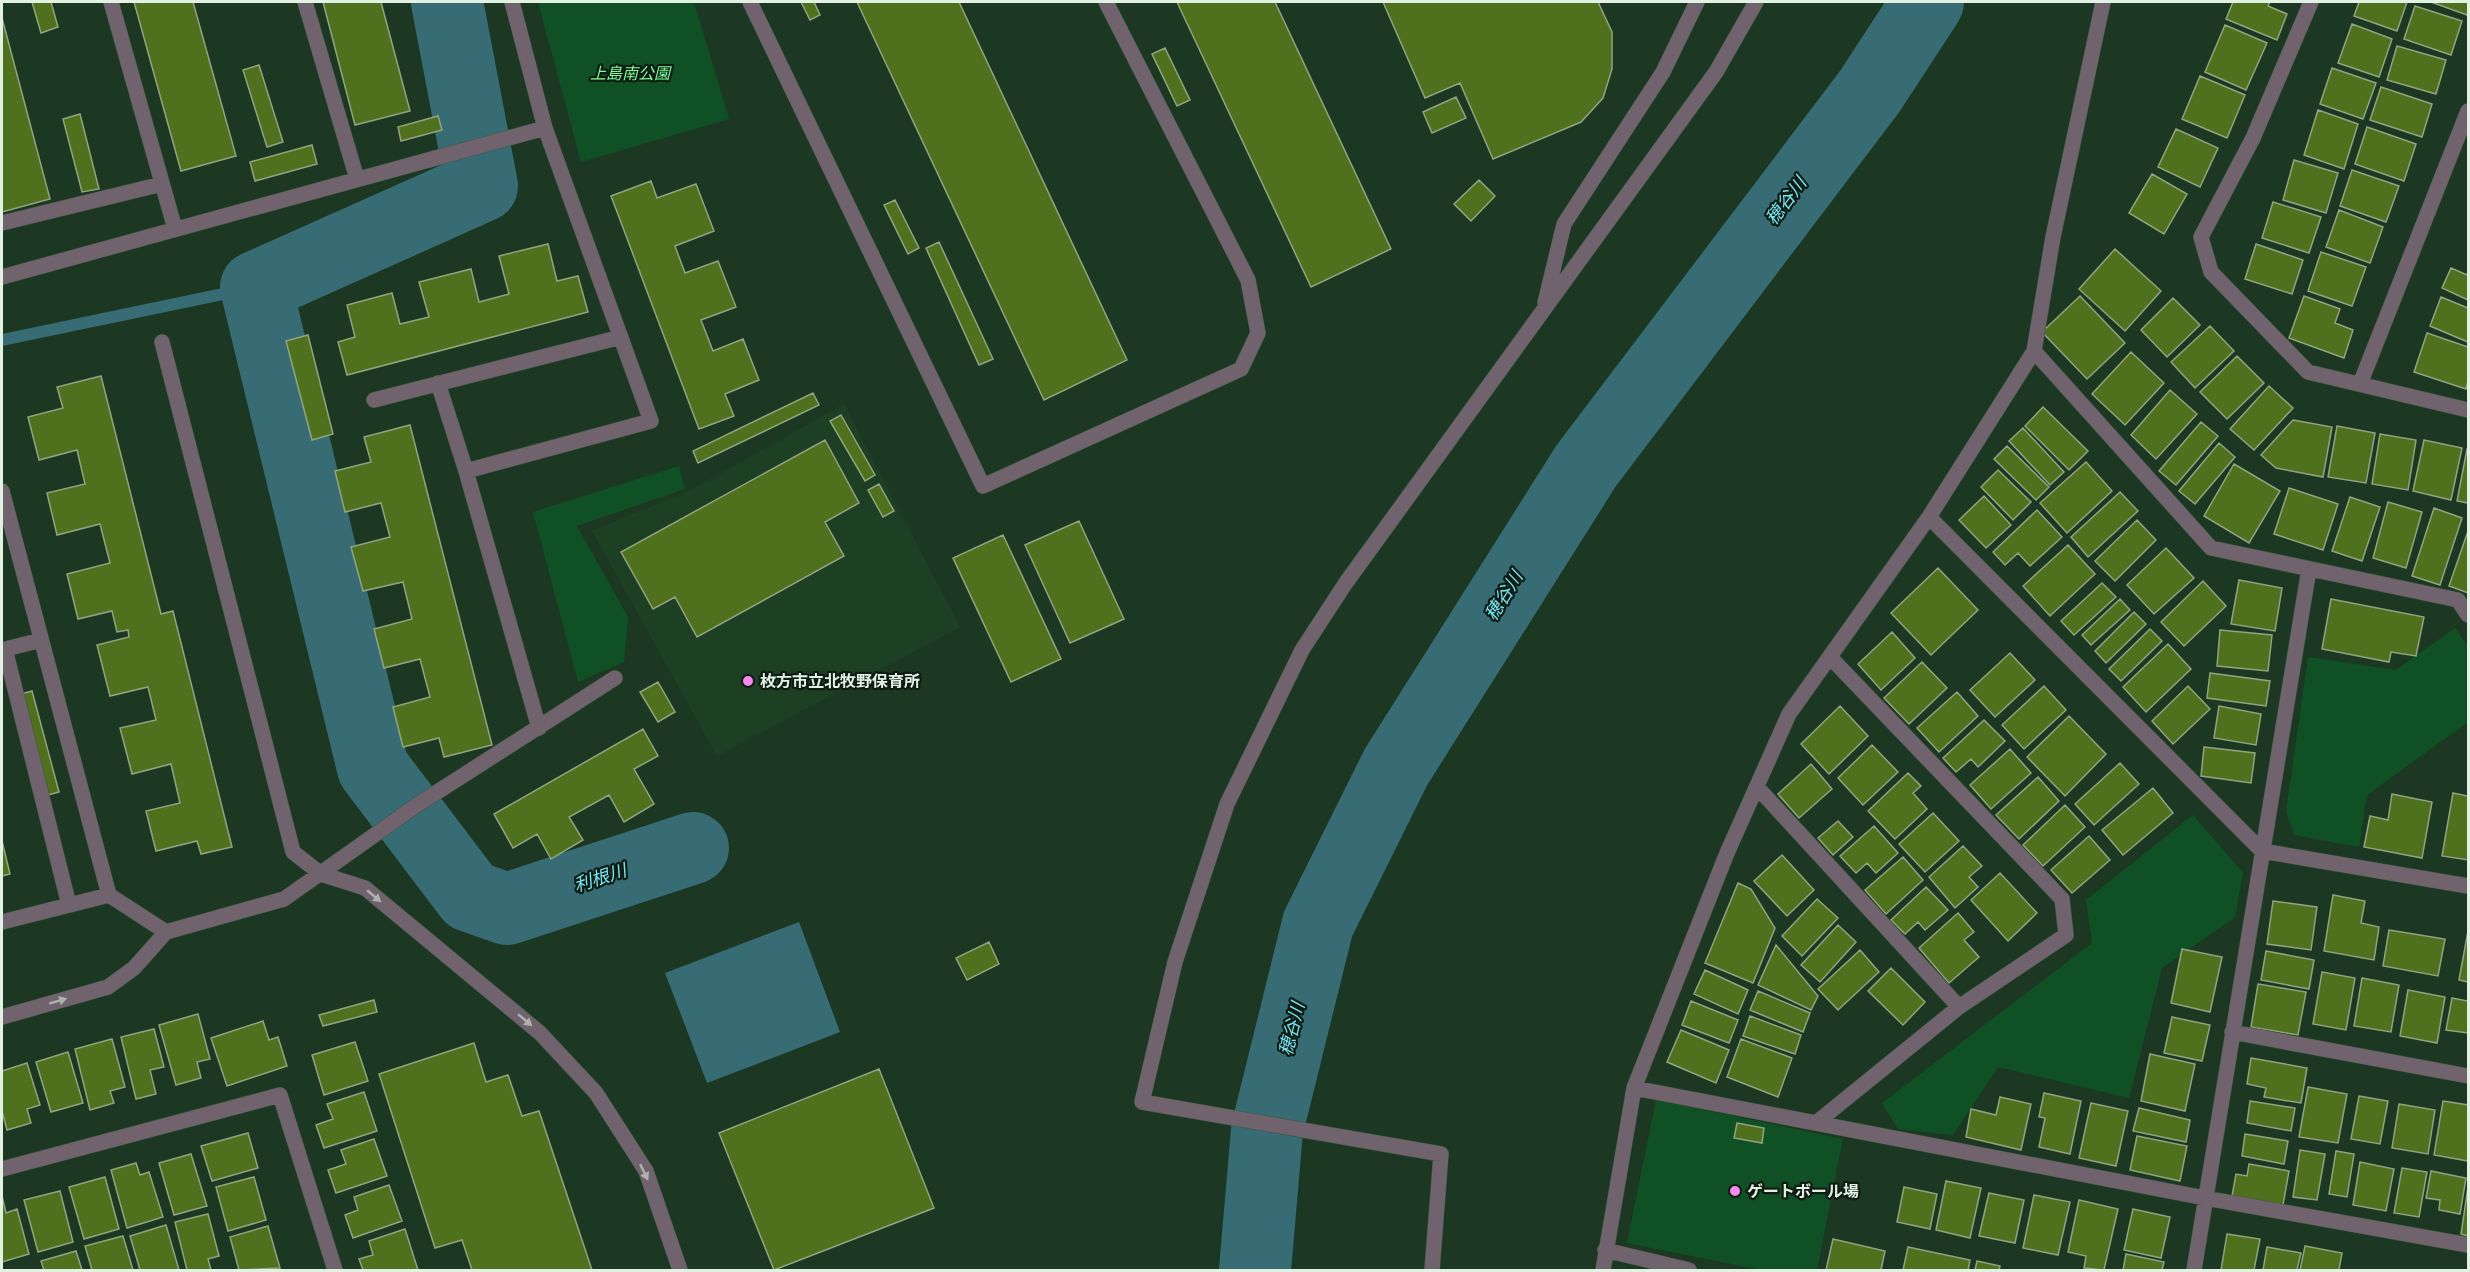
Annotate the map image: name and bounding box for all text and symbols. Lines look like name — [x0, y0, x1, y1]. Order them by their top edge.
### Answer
park label: 上島南公園 — [590, 63, 672, 83]
water label: 穂谷川 — [1761, 171, 1812, 229]
water label: 穂谷川 — [1480, 566, 1529, 625]
place label: 枚方市立北牧野保育所 — [760, 671, 920, 691]
marker: 枚方市立北牧野保育所 — [741, 674, 755, 688]
water label: 利根川 — [571, 859, 631, 897]
one-way arrow — [366, 889, 382, 902]
one-way arrow — [49, 996, 67, 1005]
water label: 穂谷川 — [1275, 998, 1310, 1058]
one-way arrow — [517, 1013, 532, 1026]
one-way arrow — [640, 1163, 649, 1180]
place label: ゲートボール場 — [1747, 1181, 1859, 1201]
marker: ゲートボール場 — [1728, 1184, 1742, 1198]

